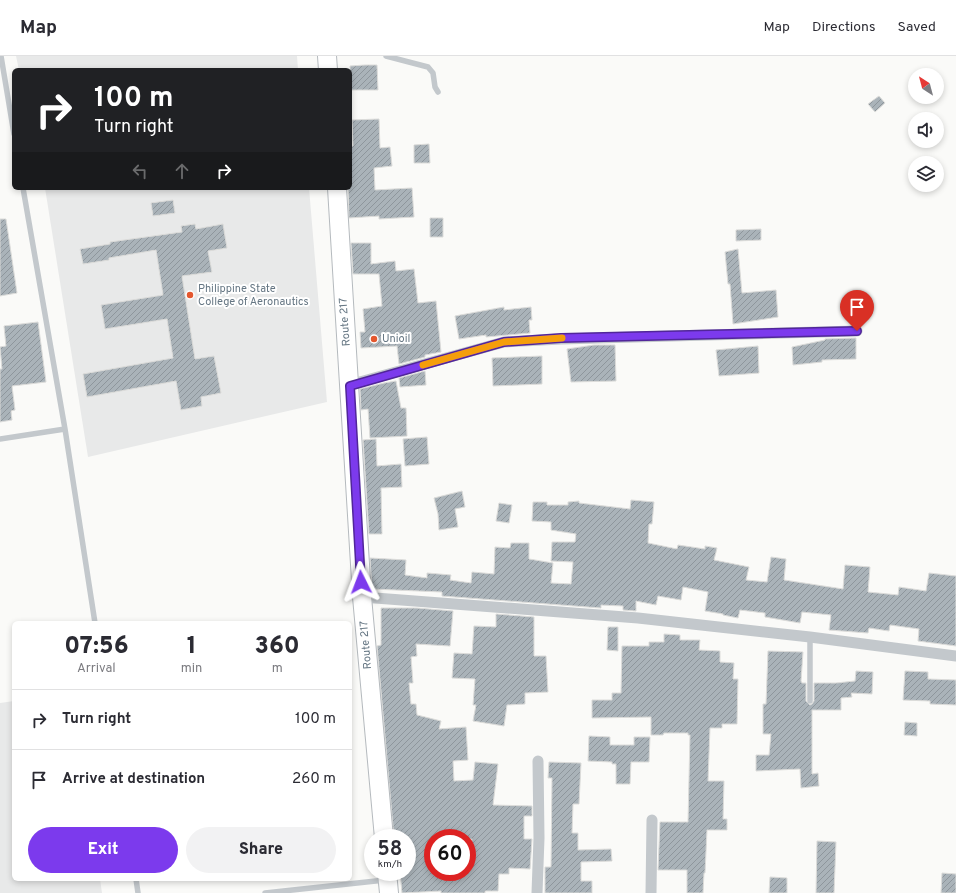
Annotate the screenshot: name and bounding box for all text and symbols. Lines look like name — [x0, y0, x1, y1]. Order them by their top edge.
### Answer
text: Map — [20, 16, 57, 40]
text: Map — [764, 19, 790, 36]
text: Directions — [812, 19, 876, 36]
text: Saved — [898, 19, 936, 36]
north arrow — [908, 68, 944, 104]
map controls — [908, 68, 944, 192]
text: 100 m — [94, 81, 174, 117]
icon: right — [28, 84, 80, 136]
button: sound — [908, 112, 944, 148]
text: Turn right — [94, 116, 174, 139]
button: layers — [908, 156, 944, 192]
icon: left — [129, 160, 151, 182]
icon: ahead — [171, 160, 193, 182]
icon: right — [213, 160, 235, 182]
place label: Philippine State College of Aeronautics — [198, 282, 309, 309]
marker: Philippine State College of Aeronautics — [185, 290, 195, 300]
pin — [840, 290, 874, 331]
icon: arrive — [846, 296, 868, 318]
street label: Route 217 — [336, 297, 354, 347]
place label: Unioil — [382, 332, 410, 346]
marker: Unioil — [369, 334, 379, 344]
position arrow — [340, 561, 382, 603]
street label: Route 217 — [357, 620, 375, 670]
text: 07:56 — [64, 632, 129, 662]
text: 1 — [187, 632, 196, 662]
text: 360 — [255, 632, 300, 662]
text: Arrival — [77, 661, 116, 677]
text: min — [181, 661, 202, 677]
text: m — [272, 661, 283, 677]
icon: right — [28, 709, 50, 731]
text: Turn right — [62, 710, 131, 729]
text: 100 m — [295, 710, 336, 729]
icon: arrive — [28, 769, 50, 791]
text: Arrive at destination — [62, 770, 205, 789]
text: 260 m — [292, 770, 336, 789]
button: Exit — [28, 827, 178, 873]
button: Share — [186, 827, 336, 873]
speed limit sign: 60 — [424, 829, 476, 881]
text: 58 — [378, 837, 402, 863]
text: km/h — [378, 858, 402, 871]

